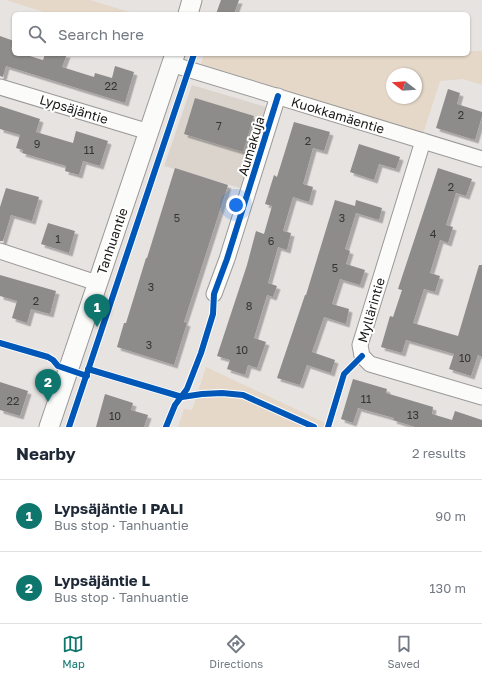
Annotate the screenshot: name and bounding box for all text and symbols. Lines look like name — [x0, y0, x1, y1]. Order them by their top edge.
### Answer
search box — [12, 12, 470, 56]
icon: search — [26, 23, 48, 45]
text: Search here — [58, 25, 144, 43]
north arrow — [386, 68, 422, 104]
house number: 22 — [105, 79, 117, 92]
street label: Lypsäjäntie — [38, 91, 110, 127]
street label: Kuokkamäentie — [289, 93, 387, 137]
house number: 2 — [458, 108, 464, 121]
street label: Aumakuja — [234, 114, 268, 178]
house number: 7 — [216, 119, 222, 132]
house number: 2 — [305, 134, 311, 147]
house number: 9 — [34, 137, 40, 150]
house number: 11 — [84, 143, 94, 156]
house number: 2 — [448, 180, 454, 193]
your location — [226, 195, 246, 215]
street label: Tanhuantie — [93, 206, 131, 276]
house number: 5 — [174, 211, 180, 224]
house number: 3 — [339, 211, 345, 224]
house number: 4 — [430, 227, 437, 240]
house number: 1 — [55, 232, 61, 245]
house number: 6 — [268, 234, 275, 247]
house number: 5 — [332, 261, 338, 274]
street label: Myllärintie — [354, 276, 388, 344]
house number: 3 — [148, 280, 154, 293]
house number: 2 — [33, 294, 39, 307]
pin: 1 — [84, 294, 110, 327]
house number: 8 — [246, 299, 253, 312]
house number: 3 — [146, 338, 152, 351]
house number: 10 — [236, 343, 248, 356]
house number: 10 — [459, 351, 471, 364]
pin: 2 — [35, 369, 61, 402]
house number: 11 — [361, 392, 371, 405]
house number: 22 — [7, 394, 19, 407]
house number: 13 — [407, 408, 419, 421]
house number: 10 — [109, 409, 121, 422]
text: Nearby — [16, 443, 76, 464]
text: 2 results — [412, 445, 466, 461]
text: Lypsäjäntie I PALI — [54, 499, 184, 517]
text: 1 — [26, 508, 32, 524]
text: 90 m — [435, 508, 466, 524]
text: Bus stop · Tanhuantie — [54, 517, 189, 533]
text: Lypsäjäntie L — [54, 571, 150, 589]
text: 2 — [25, 580, 33, 596]
text: 130 m — [429, 580, 466, 596]
text: Bus stop · Tanhuantie — [54, 589, 189, 605]
tab: Map — [62, 633, 85, 670]
tab: Directions — [209, 633, 263, 670]
tab: Saved — [388, 633, 420, 670]

